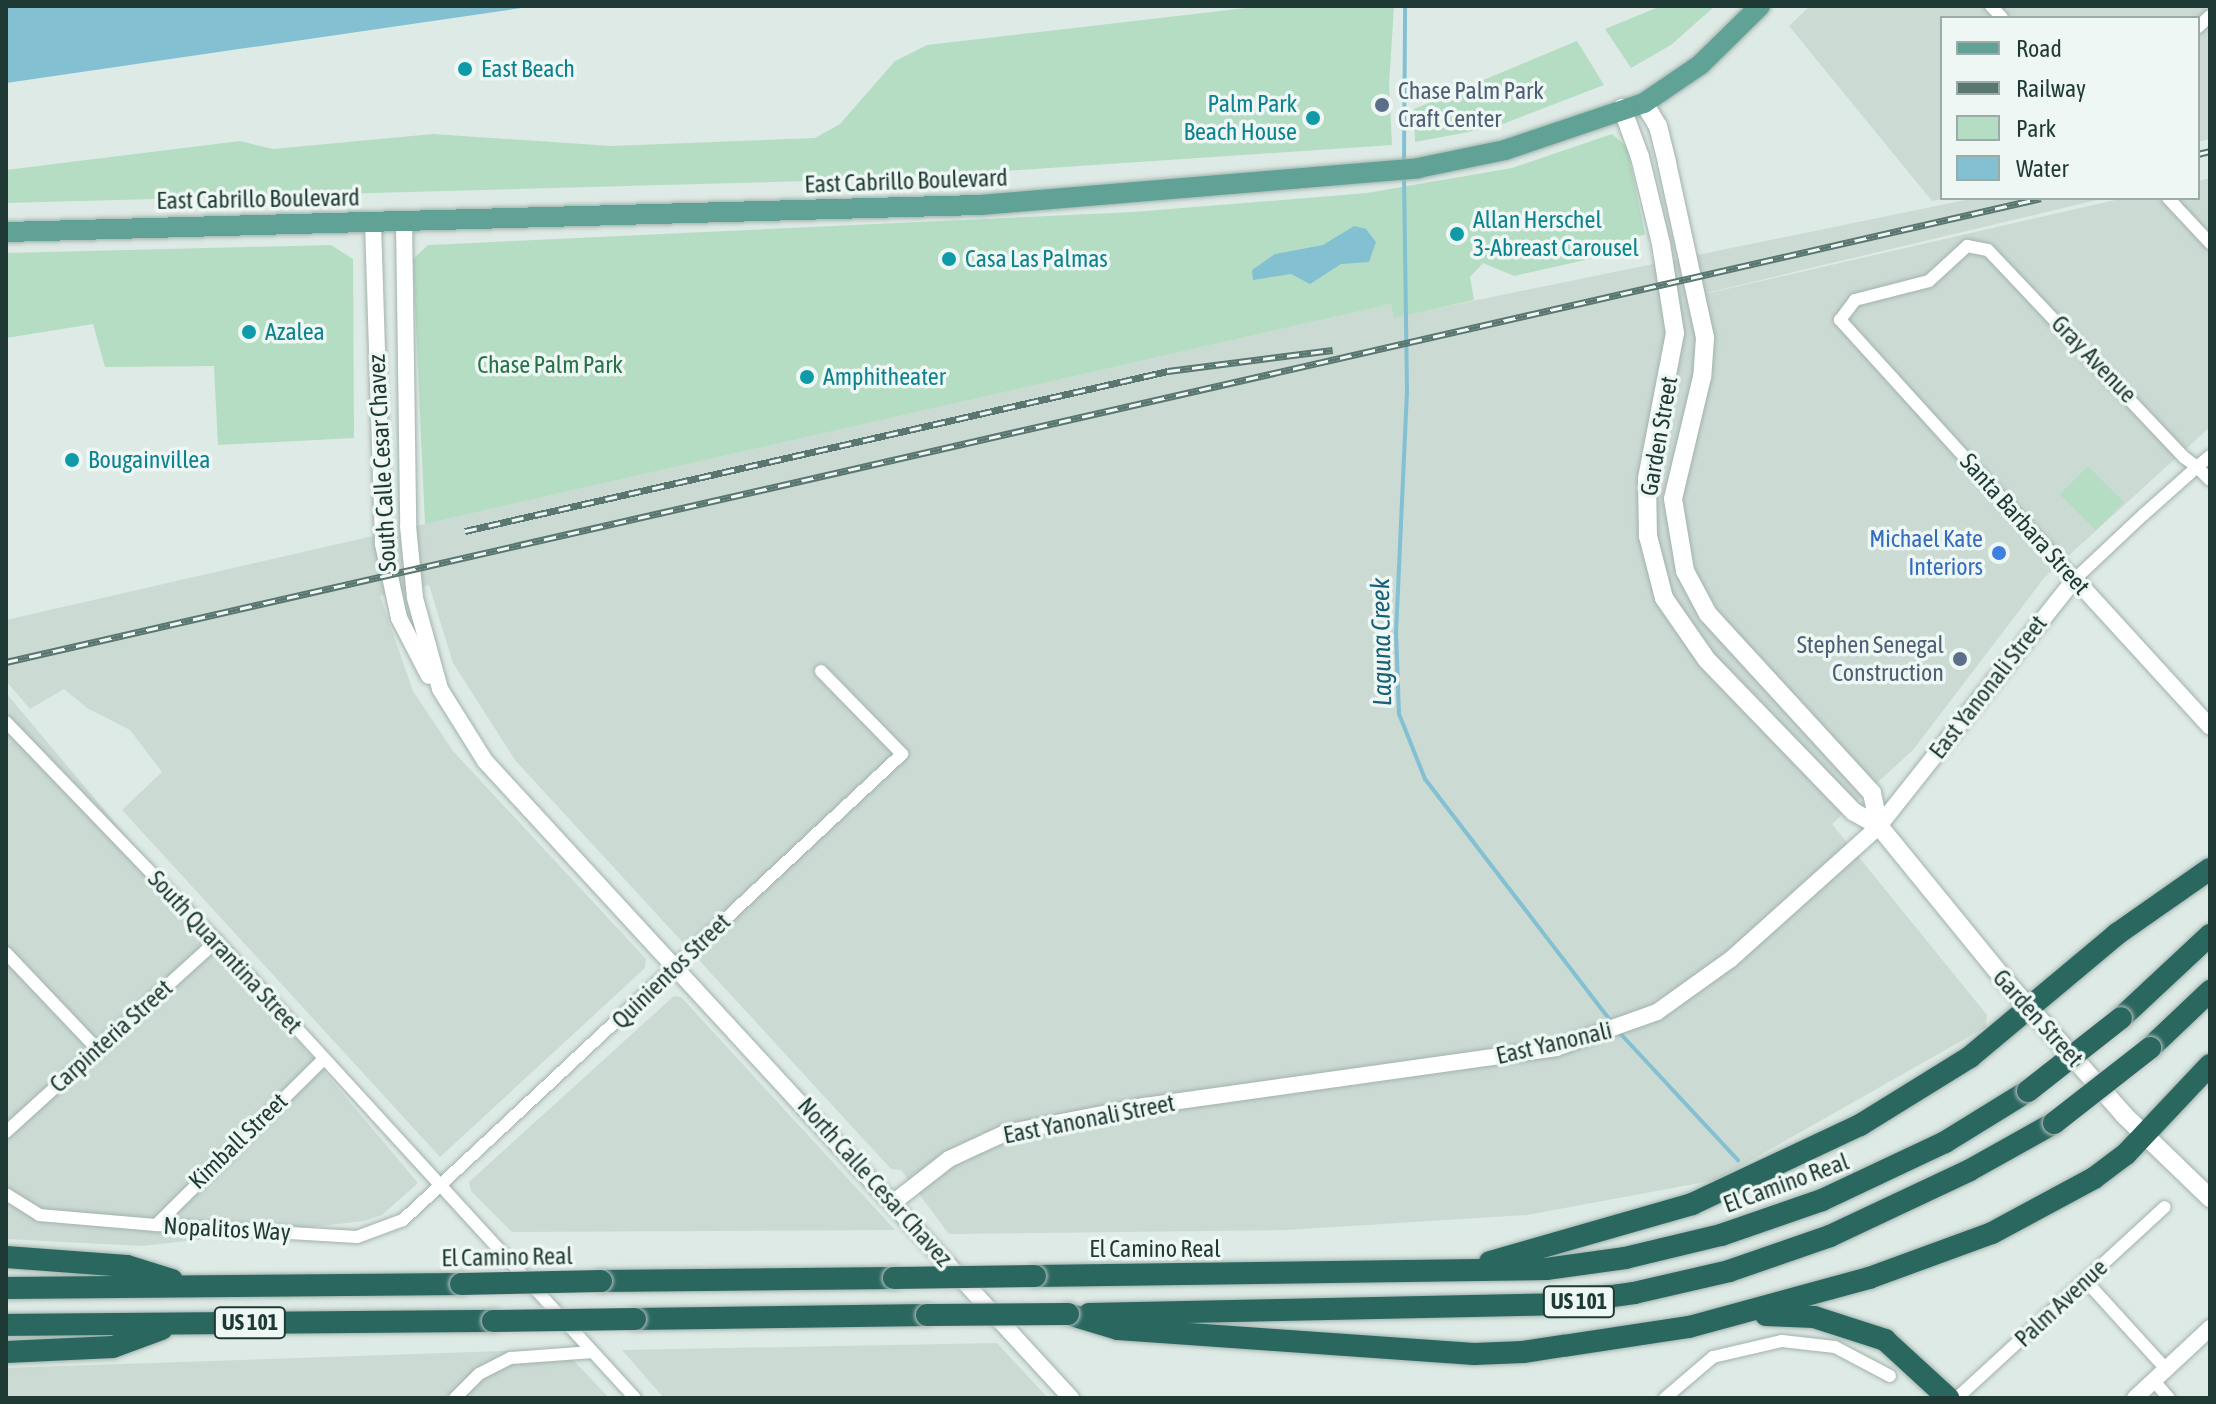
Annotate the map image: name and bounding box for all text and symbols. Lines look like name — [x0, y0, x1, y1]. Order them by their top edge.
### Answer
legend — [1940, 16, 2200, 200]
text: Road — [2016, 35, 2062, 62]
place label: East Beach — [481, 55, 575, 83]
marker: East Beach — [456, 60, 474, 78]
text: Railway — [2016, 75, 2086, 102]
place label: Chase Palm Park Craft Center — [1398, 77, 1544, 133]
place label: Palm Park Beach House — [1184, 90, 1297, 146]
marker: Chase Palm Park Craft Center — [1373, 96, 1391, 114]
marker: Palm Park Beach House — [1304, 109, 1322, 127]
text: Park — [2016, 115, 2056, 142]
text: Water — [2016, 155, 2069, 182]
street label: East Cabrillo Boulevard — [804, 163, 1008, 199]
street label: East Cabrillo Boulevard — [156, 183, 360, 215]
place label: Allan Herschel 3-Abreast Carousel — [1473, 206, 1639, 262]
marker: Allan Herschel 3-Abreast Carousel — [1448, 225, 1466, 243]
place label: Casa Las Palmas — [965, 245, 1108, 273]
marker: Casa Las Palmas — [940, 250, 958, 268]
street label: Gray Avenue — [2045, 309, 2143, 409]
place label: Azalea — [265, 318, 325, 346]
marker: Azalea — [240, 323, 258, 341]
park label: Chase Palm Park — [477, 351, 623, 379]
street label: South Calle Cesar Chavez — [362, 353, 402, 573]
place label: Amphitheater — [823, 363, 946, 391]
marker: Amphitheater — [798, 368, 816, 386]
street label: Garden Street — [1634, 374, 1684, 498]
place label: Bougainvillea — [88, 446, 210, 474]
street label: Santa Barbara Street — [1954, 447, 2096, 601]
marker: Bougainvillea — [63, 451, 81, 469]
place label: Michael Kate Interiors — [1869, 525, 1983, 581]
marker: Michael Kate Interiors — [1990, 544, 2008, 562]
water label: Laguna Creek — [1365, 578, 1399, 706]
street label: East Yanonali Street — [1923, 610, 2053, 764]
place label: Stephen Senegal Construction — [1797, 631, 1944, 687]
marker: Stephen Senegal Construction — [1951, 650, 1969, 668]
street label: South Quarantina Street — [142, 865, 308, 1039]
street label: Quinientos Street — [606, 907, 736, 1035]
street label: Garden Street — [1987, 963, 2089, 1073]
street label: Carpinteria Street — [44, 973, 178, 1099]
street label: East Yanonali — [1493, 1016, 1615, 1070]
street label: Kimball Street — [183, 1087, 293, 1195]
street label: East Yanonali Street — [1001, 1088, 1177, 1150]
street label: North Calle Cesar Chavez — [792, 1092, 958, 1272]
street label: El Camino Real — [1719, 1147, 1853, 1219]
street label: Nopalitos Way — [163, 1211, 291, 1247]
street label: El Camino Real — [1089, 1235, 1221, 1263]
street label: El Camino Real — [441, 1241, 573, 1273]
street label: Palm Avenue — [2009, 1253, 2113, 1353]
road number: US 101 — [1541, 1284, 1617, 1320]
road number: US 101 — [212, 1305, 288, 1341]

